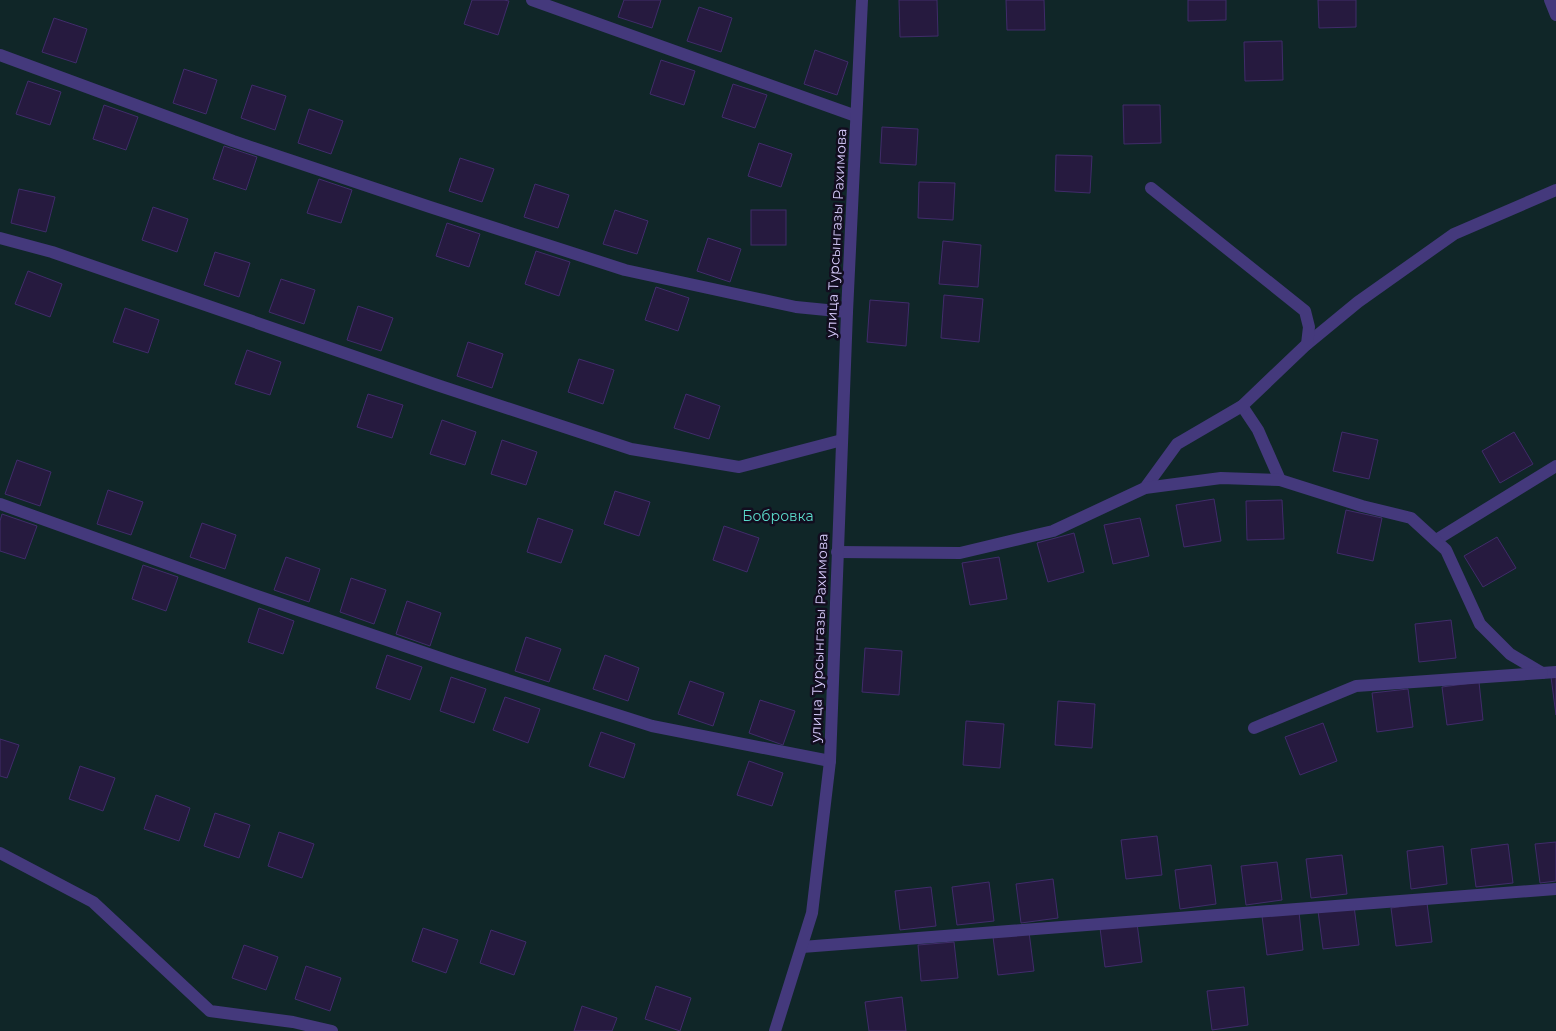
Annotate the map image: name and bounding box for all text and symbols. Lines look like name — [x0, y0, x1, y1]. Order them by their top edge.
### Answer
street label: улица Турсынгазы Рахимова — [821, 128, 850, 339]
park label: Бобровка — [742, 507, 814, 525]
street label: улица Турсынгазы Рахимова — [806, 533, 832, 744]

